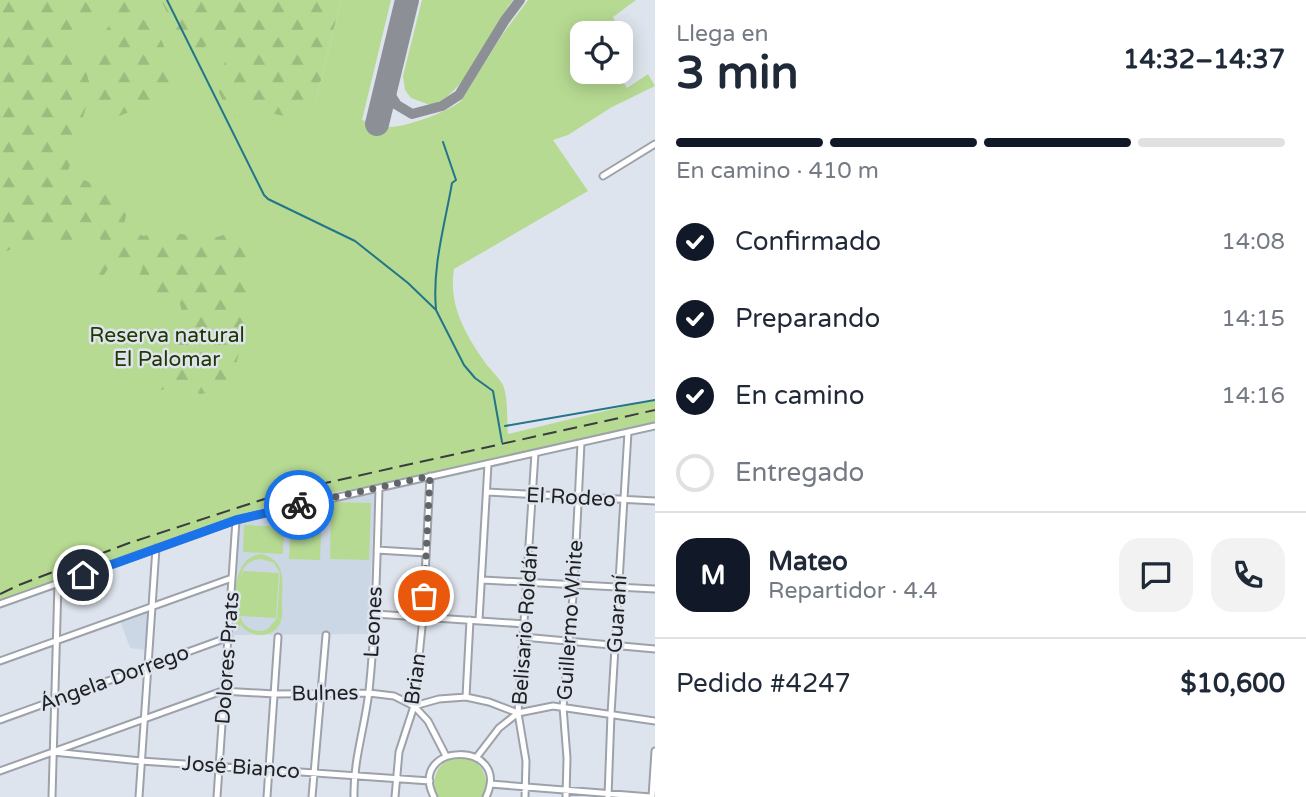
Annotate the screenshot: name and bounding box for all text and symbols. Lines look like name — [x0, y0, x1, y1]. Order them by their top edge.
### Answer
text: Llega en — [676, 20, 768, 48]
map controls — [570, 21, 633, 84]
button: locate — [570, 21, 633, 84]
text: 14:32–14:37 — [1123, 44, 1285, 75]
text: 3 min — [676, 46, 799, 101]
text: En camino · 410 m — [676, 157, 879, 185]
icon: check — [676, 223, 714, 261]
text: Confirmado — [735, 226, 881, 257]
text: 14:08 — [1221, 228, 1285, 256]
icon: check — [676, 300, 714, 338]
text: Preparando — [735, 303, 880, 334]
text: 14:15 — [1221, 305, 1285, 333]
park label: Reserva natural El Palomar — [89, 323, 245, 372]
icon: check — [676, 377, 714, 415]
text: En camino — [735, 380, 864, 411]
text: 14:16 — [1221, 382, 1285, 410]
text: Entregado — [735, 457, 864, 488]
courier — [264, 470, 334, 540]
street label: El Rodeo — [526, 483, 616, 512]
icon: bike — [280, 486, 318, 524]
button: chat — [1119, 538, 1193, 612]
button: phone — [1211, 538, 1285, 612]
street label: Guillermo White — [552, 539, 589, 701]
street label: Belisario Roldán — [507, 544, 544, 706]
pin — [53, 545, 113, 605]
text: Mateo — [768, 546, 848, 577]
icon: home — [64, 556, 102, 594]
text: M — [700, 560, 726, 591]
pin — [394, 566, 454, 626]
street label: Guaraní — [602, 574, 633, 654]
icon: bag — [405, 577, 443, 615]
text: Repartidor · 4.4 — [768, 577, 938, 605]
street label: Leones — [359, 586, 388, 658]
street label: Dolores Prats — [210, 591, 245, 725]
street label: Ángela Dorrego — [36, 640, 193, 717]
street label: Brian — [399, 651, 432, 707]
text: Pedido #4247 — [676, 668, 851, 699]
text: $10,600 — [1181, 668, 1285, 699]
street label: Bulnes — [291, 680, 359, 707]
street label: José Bianco — [181, 751, 301, 784]

